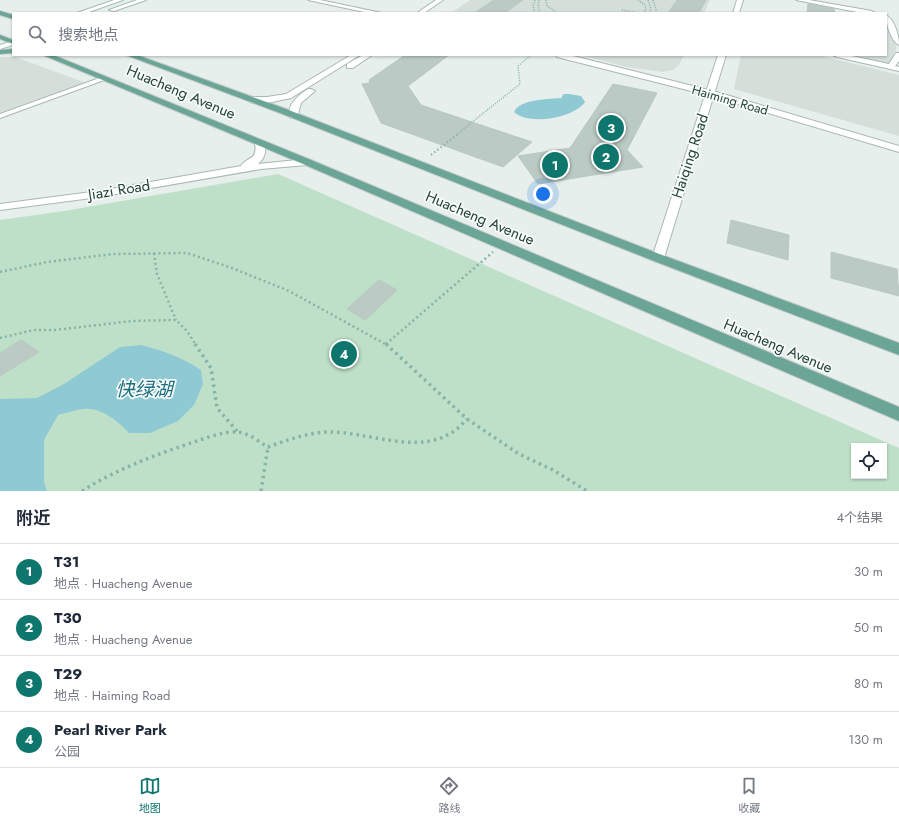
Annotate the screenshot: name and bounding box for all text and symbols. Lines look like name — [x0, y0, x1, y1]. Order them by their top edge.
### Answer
search box — [12, 12, 887, 56]
icon: search — [26, 23, 48, 45]
text: 搜索地点 — [58, 24, 118, 46]
street label: Huacheng Avenue — [123, 59, 239, 125]
street label: Haiming Road — [690, 80, 770, 120]
street label: Haiqing Road — [666, 111, 714, 201]
pin: 3 — [598, 113, 624, 143]
pin: 2 — [593, 142, 619, 172]
pin: 1 — [542, 150, 568, 180]
street label: Jiazi Road — [85, 174, 152, 206]
your location — [533, 184, 553, 204]
street label: Huacheng Avenue — [422, 185, 538, 251]
street label: Huacheng Avenue — [720, 313, 836, 379]
pin: 4 — [331, 339, 357, 369]
water label: 快绿湖 — [115, 376, 175, 403]
map controls — [851, 443, 887, 479]
button: locate — [851, 443, 887, 479]
text: 附近 — [16, 506, 50, 530]
text: 4个结果 — [836, 508, 883, 527]
text: T31 — [54, 551, 79, 573]
text: 1 — [26, 562, 32, 581]
text: 30 m — [854, 562, 883, 581]
text: 地点 · Huacheng Avenue — [54, 574, 192, 593]
text: T30 — [54, 607, 82, 629]
text: 2 — [25, 618, 33, 637]
text: 50 m — [854, 618, 883, 637]
text: 地点 · Huacheng Avenue — [54, 630, 192, 649]
text: T29 — [54, 663, 82, 685]
text: 3 — [25, 674, 33, 693]
text: 80 m — [854, 674, 883, 693]
text: 地点 · Haiming Road — [54, 686, 170, 705]
text: Pearl River Park — [54, 719, 167, 741]
text: 4 — [24, 730, 34, 749]
text: 130 m — [848, 730, 883, 749]
text: 公园 — [54, 742, 80, 761]
tab: 地图 — [139, 775, 161, 816]
tab: 路线 — [438, 775, 460, 816]
tab: 收藏 — [738, 775, 760, 816]

